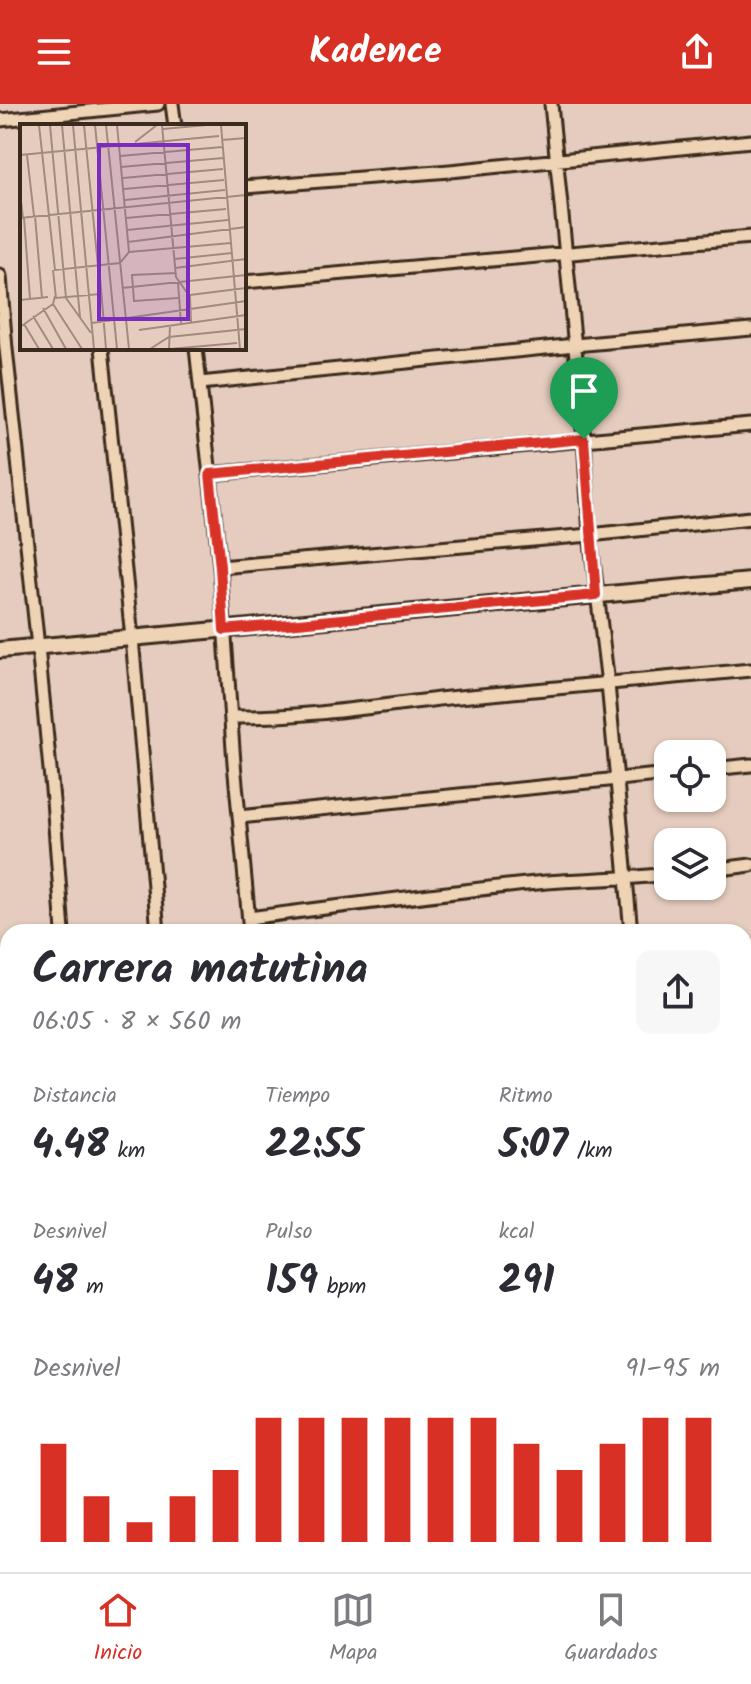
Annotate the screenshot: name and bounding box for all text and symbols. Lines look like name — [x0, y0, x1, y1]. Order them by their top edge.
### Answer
text: Kadence — [309, 24, 442, 81]
icon: menu — [32, 30, 76, 74]
icon: share — [675, 30, 719, 74]
inset map — [20, 124, 246, 350]
pin — [550, 357, 618, 439]
icon: arrive — [562, 369, 606, 413]
map controls — [654, 740, 726, 900]
button: locate — [654, 740, 726, 812]
button: layers — [654, 828, 726, 900]
text: Carrera matutina — [32, 936, 368, 1006]
button: share — [636, 950, 720, 1034]
text: 06:05 · 8 × 560 m — [32, 1001, 242, 1043]
text: Distancia — [32, 1079, 117, 1114]
text: Tiempo — [265, 1079, 330, 1114]
text: Ritmo — [499, 1079, 553, 1114]
text: 4.48 — [32, 1114, 109, 1178]
text: 22:55 — [265, 1114, 362, 1178]
text: 5:07 — [499, 1114, 568, 1178]
text: km — [109, 1134, 145, 1169]
text: /km — [568, 1134, 613, 1169]
text: Desnivel — [32, 1215, 107, 1250]
text: Pulso — [265, 1215, 313, 1250]
text: kcal — [499, 1215, 534, 1250]
text: 48 — [32, 1250, 77, 1314]
text: 159 — [265, 1250, 318, 1314]
text: 291 — [499, 1250, 554, 1314]
text: m — [77, 1270, 104, 1305]
text: bpm — [318, 1270, 366, 1305]
text: Desnivel — [32, 1348, 121, 1390]
text: 91–95 m — [626, 1348, 720, 1390]
tab: Inicio — [93, 1588, 142, 1671]
tab: Mapa — [329, 1588, 378, 1671]
tab: Guardados — [564, 1588, 658, 1671]

